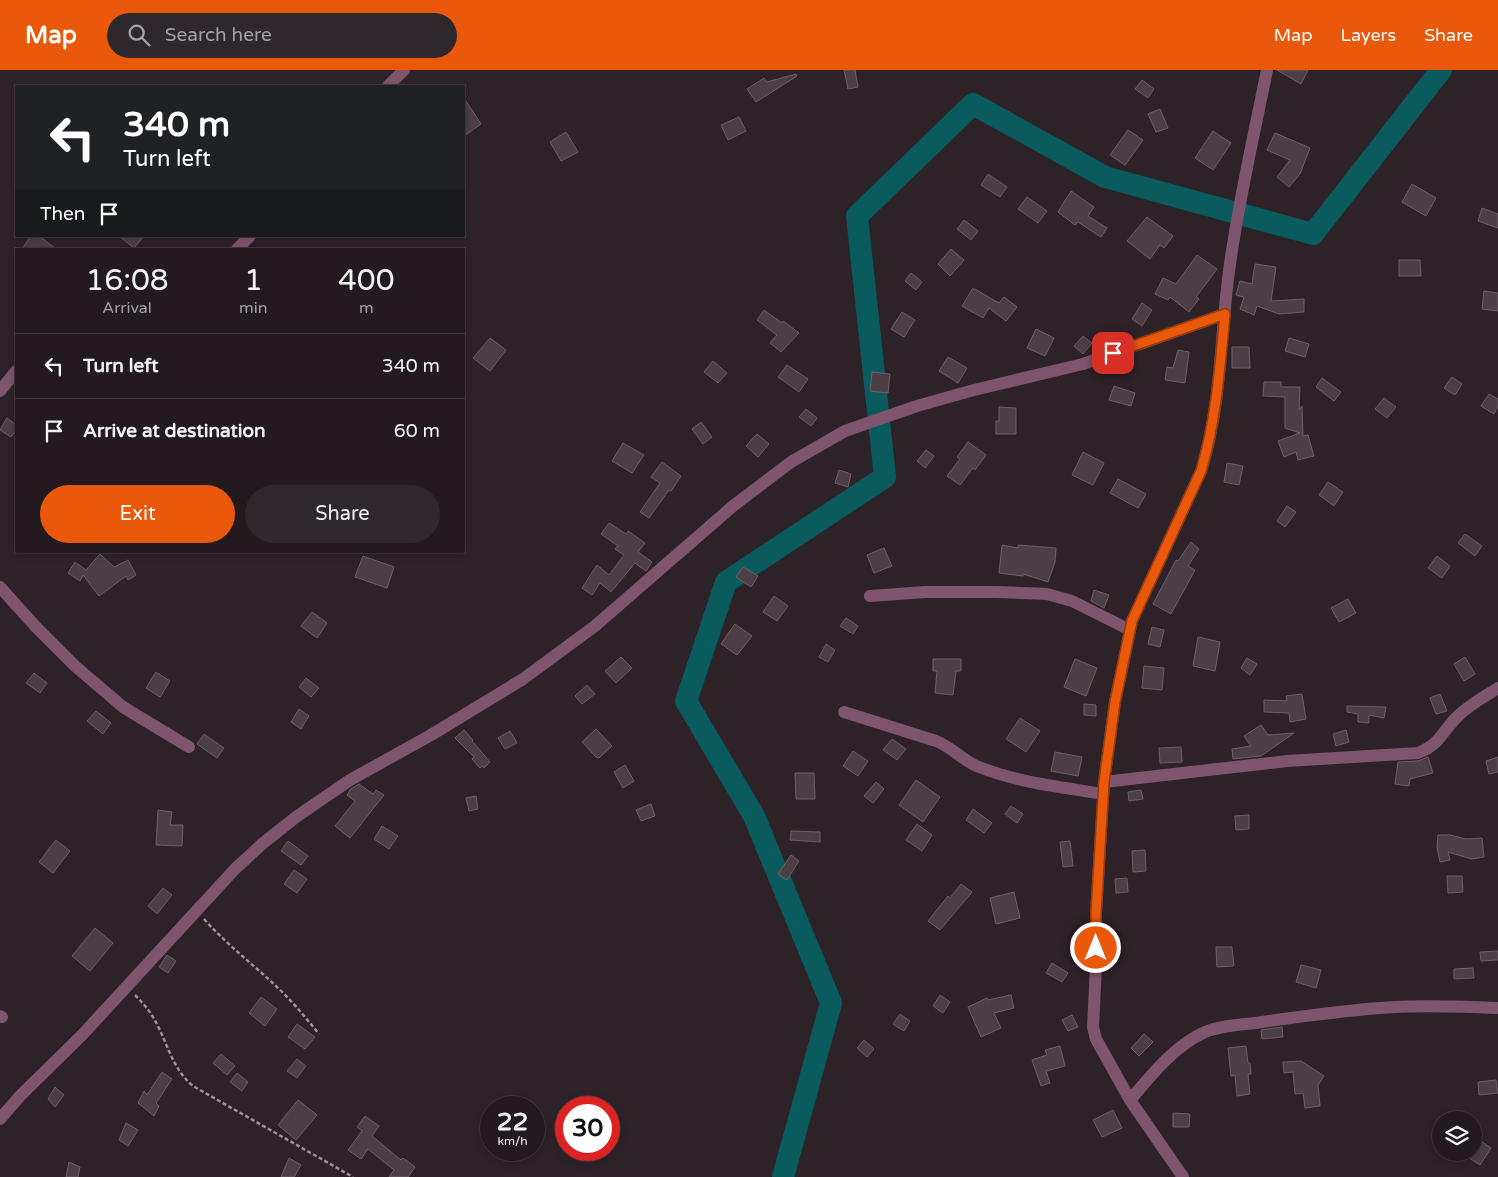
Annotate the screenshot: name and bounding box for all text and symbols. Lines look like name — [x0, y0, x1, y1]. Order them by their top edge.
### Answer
search box — [107, 13, 457, 58]
text: Map — [25, 21, 77, 50]
icon: search — [125, 21, 153, 49]
text: Search here — [165, 24, 272, 46]
text: Map — [1274, 24, 1313, 46]
text: Layers — [1341, 24, 1396, 46]
text: Share — [1424, 24, 1473, 46]
text: 340 m — [123, 104, 230, 146]
icon: left — [40, 105, 105, 170]
text: Turn left — [123, 146, 211, 172]
icon: arrive — [95, 200, 123, 228]
text: Then — [40, 203, 85, 225]
text: 16:08 — [85, 262, 169, 299]
text: 1 — [244, 262, 263, 299]
text: 400 — [338, 262, 395, 299]
text: Arrival — [102, 298, 152, 318]
text: min — [239, 298, 268, 318]
text: m — [359, 298, 374, 318]
pin — [1092, 332, 1134, 374]
icon: arrive — [1099, 339, 1127, 367]
icon: left — [40, 352, 68, 380]
text: Turn left — [83, 355, 159, 377]
text: 340 m — [382, 355, 440, 377]
icon: arrive — [40, 417, 68, 445]
text: Arrive at destination — [83, 420, 266, 442]
text: 60 m — [394, 420, 440, 442]
button: Exit — [40, 485, 235, 543]
button: Share — [245, 485, 440, 543]
position arrow — [1069, 921, 1121, 973]
speed limit sign: 30 — [555, 1096, 620, 1161]
text: 22 — [497, 1107, 528, 1137]
map controls — [1432, 1111, 1482, 1161]
button: layers — [1432, 1111, 1482, 1161]
text: km/h — [497, 1134, 528, 1148]

